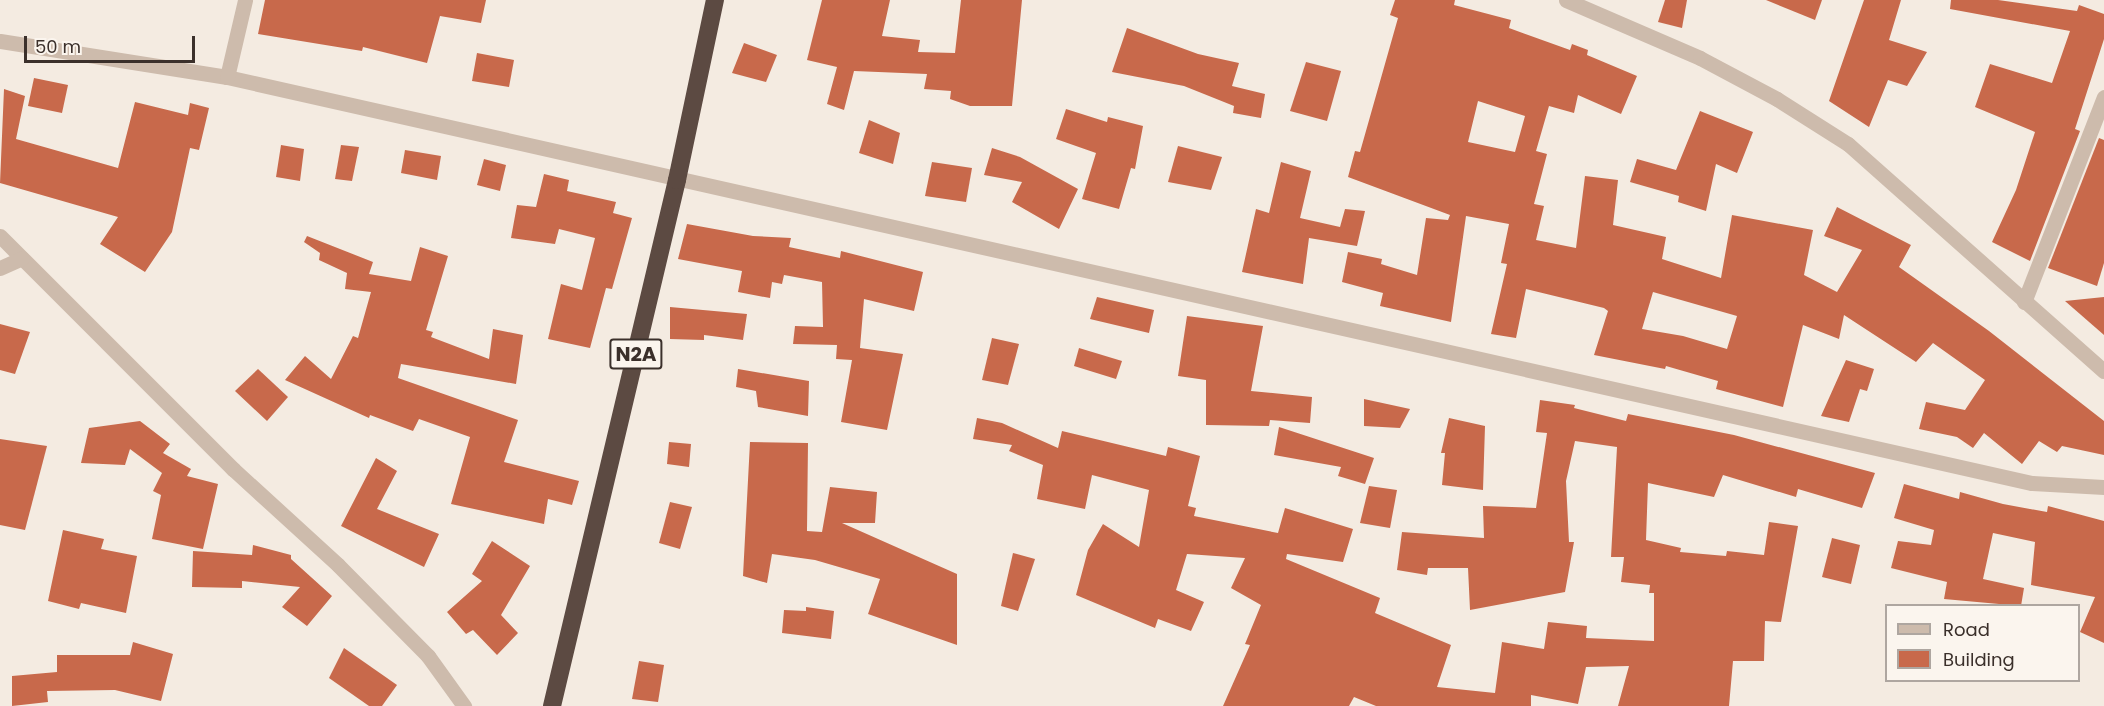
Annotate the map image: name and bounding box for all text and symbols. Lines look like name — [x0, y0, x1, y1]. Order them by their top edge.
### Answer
scale bar — [27, 24, 198, 62]
text: 50 m — [35, 34, 81, 59]
road number: N2A — [609, 337, 663, 371]
legend — [1885, 604, 2080, 682]
text: Road — [1943, 617, 1990, 642]
text: Building — [1943, 647, 2015, 672]

